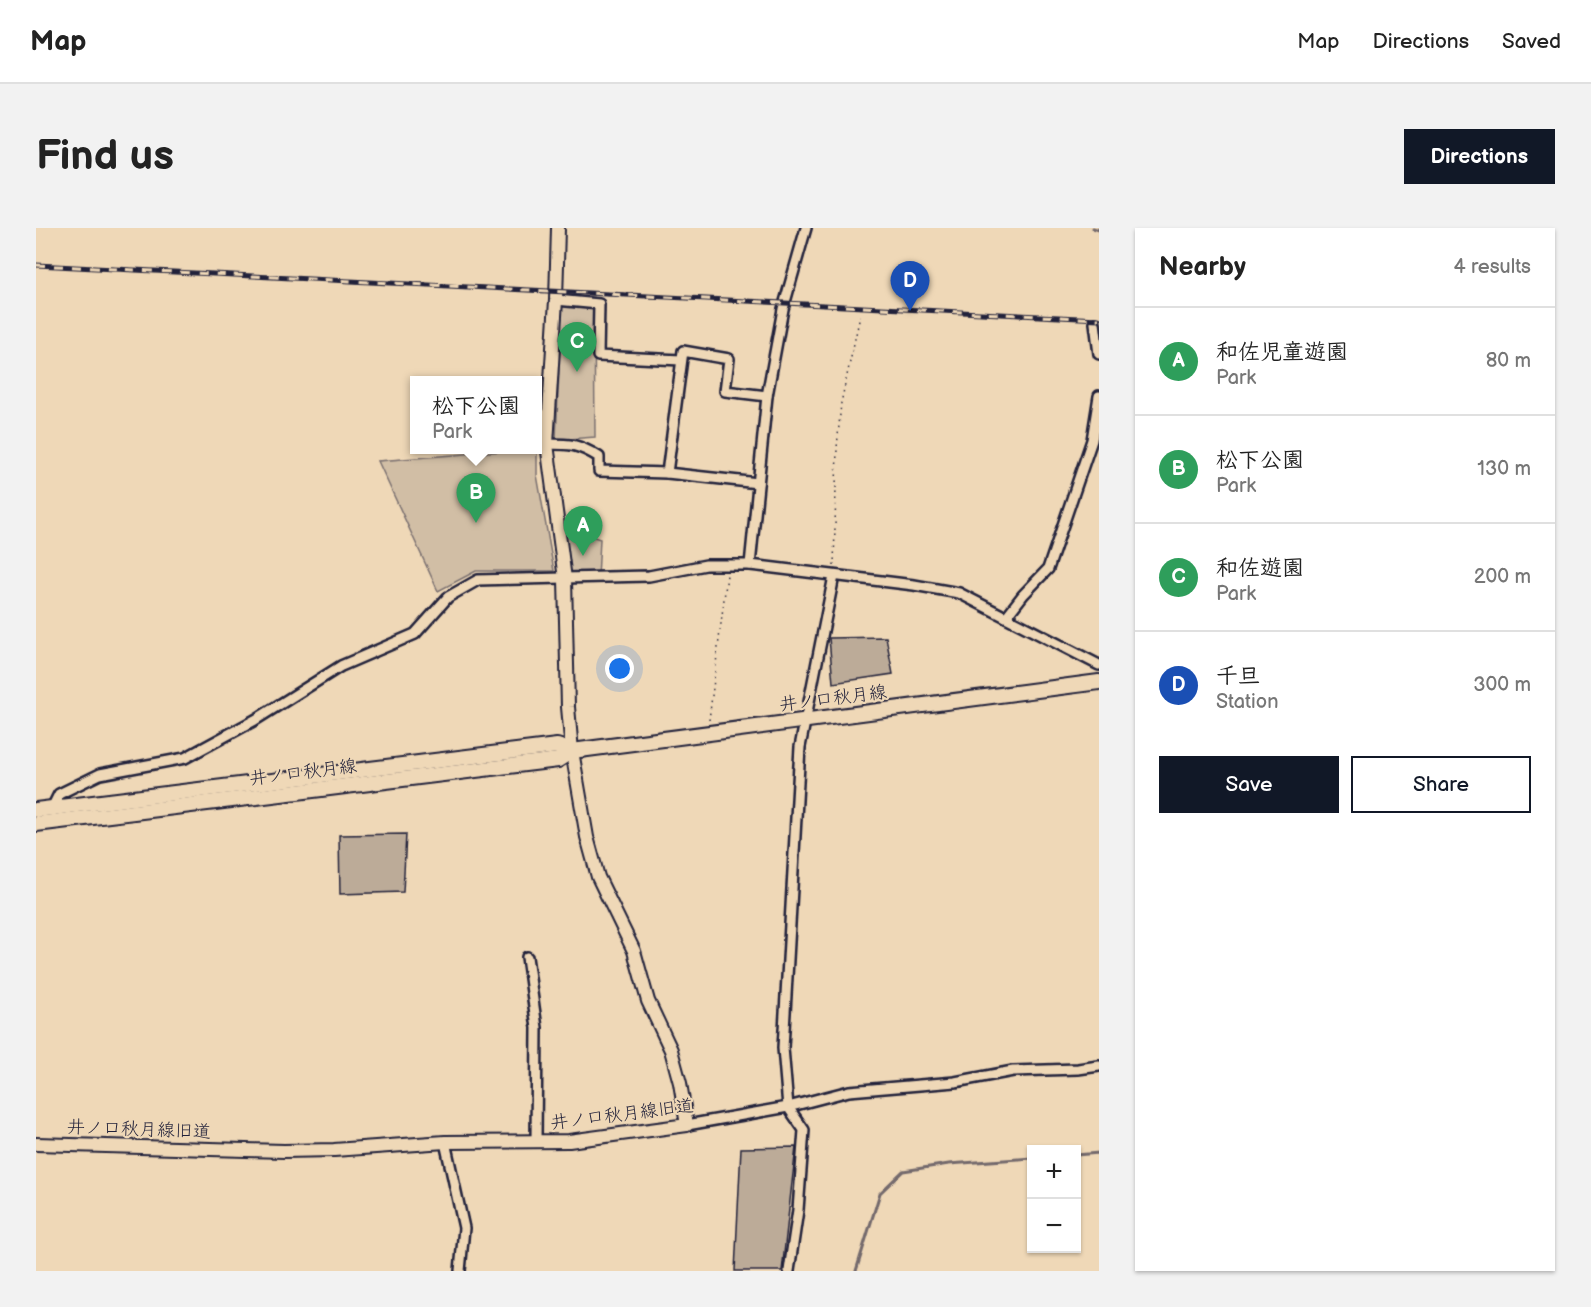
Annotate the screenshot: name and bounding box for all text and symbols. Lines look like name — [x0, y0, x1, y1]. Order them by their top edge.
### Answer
text: Map — [30, 25, 86, 58]
text: Map — [1297, 29, 1340, 54]
text: Directions — [1373, 29, 1469, 54]
text: Saved — [1502, 29, 1561, 54]
button: Directions — [1404, 129, 1555, 184]
text: Find us — [36, 131, 174, 182]
text: Nearby — [1159, 252, 1246, 283]
text: 4 results — [1453, 255, 1531, 279]
pin: D — [890, 262, 930, 311]
pin: C — [558, 322, 596, 372]
text: 和佐児童遊園 — [1216, 339, 1348, 366]
text: A — [1172, 349, 1185, 373]
text: 80 m — [1486, 349, 1531, 373]
text: Park — [1216, 366, 1256, 390]
popup — [410, 376, 542, 454]
text: 松下公園 — [432, 393, 520, 420]
text: Park — [432, 420, 472, 444]
text: 松下公園 — [1216, 447, 1304, 474]
text: B — [1171, 457, 1186, 481]
text: 130 m — [1477, 457, 1531, 481]
pin: B — [456, 474, 496, 523]
text: Park — [1216, 474, 1256, 498]
pin: A — [564, 506, 602, 556]
text: 和佐遊園 — [1216, 555, 1304, 582]
text: C — [1171, 565, 1186, 589]
text: 200 m — [1474, 565, 1531, 589]
text: Park — [1216, 582, 1256, 606]
your location — [605, 654, 634, 683]
text: 千旦 — [1216, 663, 1260, 690]
text: D — [1172, 673, 1185, 697]
text: 300 m — [1473, 673, 1531, 697]
street label: 井ノ口秋月線 — [778, 681, 888, 715]
text: Station — [1216, 690, 1278, 714]
street label: 井ノ口秋月線 — [248, 755, 358, 789]
button: Save — [1159, 756, 1339, 813]
button: Share — [1351, 756, 1531, 813]
street label: 井ノ口秋月線旧道 — [549, 1095, 695, 1134]
street label: 井ノ口秋月線旧道 — [67, 1116, 211, 1143]
map controls — [1027, 1145, 1081, 1253]
button: + — [1027, 1145, 1081, 1199]
button: − — [1027, 1199, 1081, 1253]

